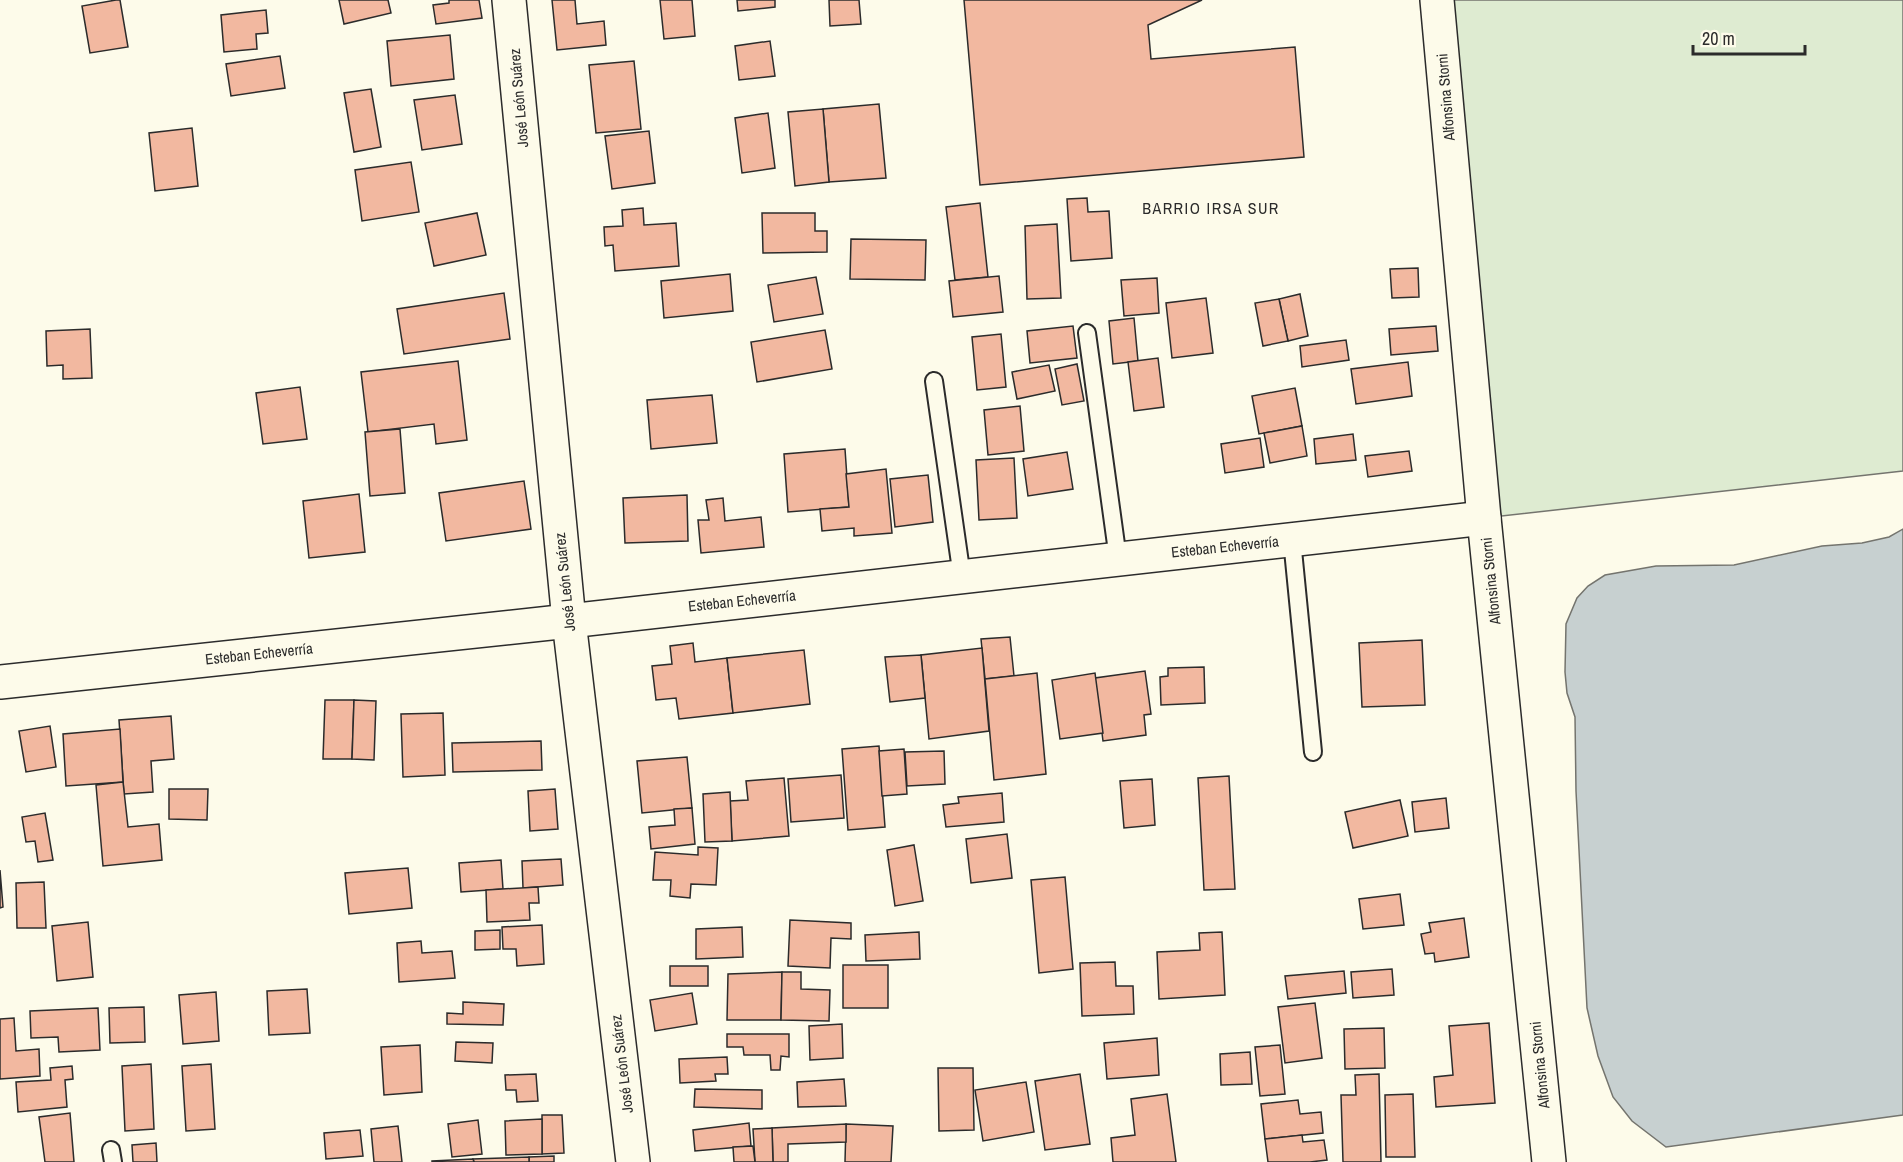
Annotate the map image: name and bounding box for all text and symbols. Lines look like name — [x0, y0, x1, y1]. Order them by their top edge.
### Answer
scale bar — [1693, 18, 1806, 56]
text: 20 m — [1702, 26, 1735, 51]
street label: José León Suárez — [504, 48, 533, 148]
street label: Alfonsina Storni — [1431, 53, 1460, 143]
district label: BARRIO IRSA SUR — [1142, 197, 1280, 219]
street label: Esteban Echeverría — [1170, 530, 1280, 563]
street label: José León Suárez — [549, 532, 580, 632]
street label: Alfonsina Storni — [1475, 536, 1506, 627]
street label: Esteban Echeverría — [687, 584, 797, 617]
street label: Esteban Echeverría — [204, 637, 314, 670]
street label: José León Suárez — [605, 1014, 638, 1115]
street label: Alfonsina Storni — [1524, 1020, 1555, 1111]

